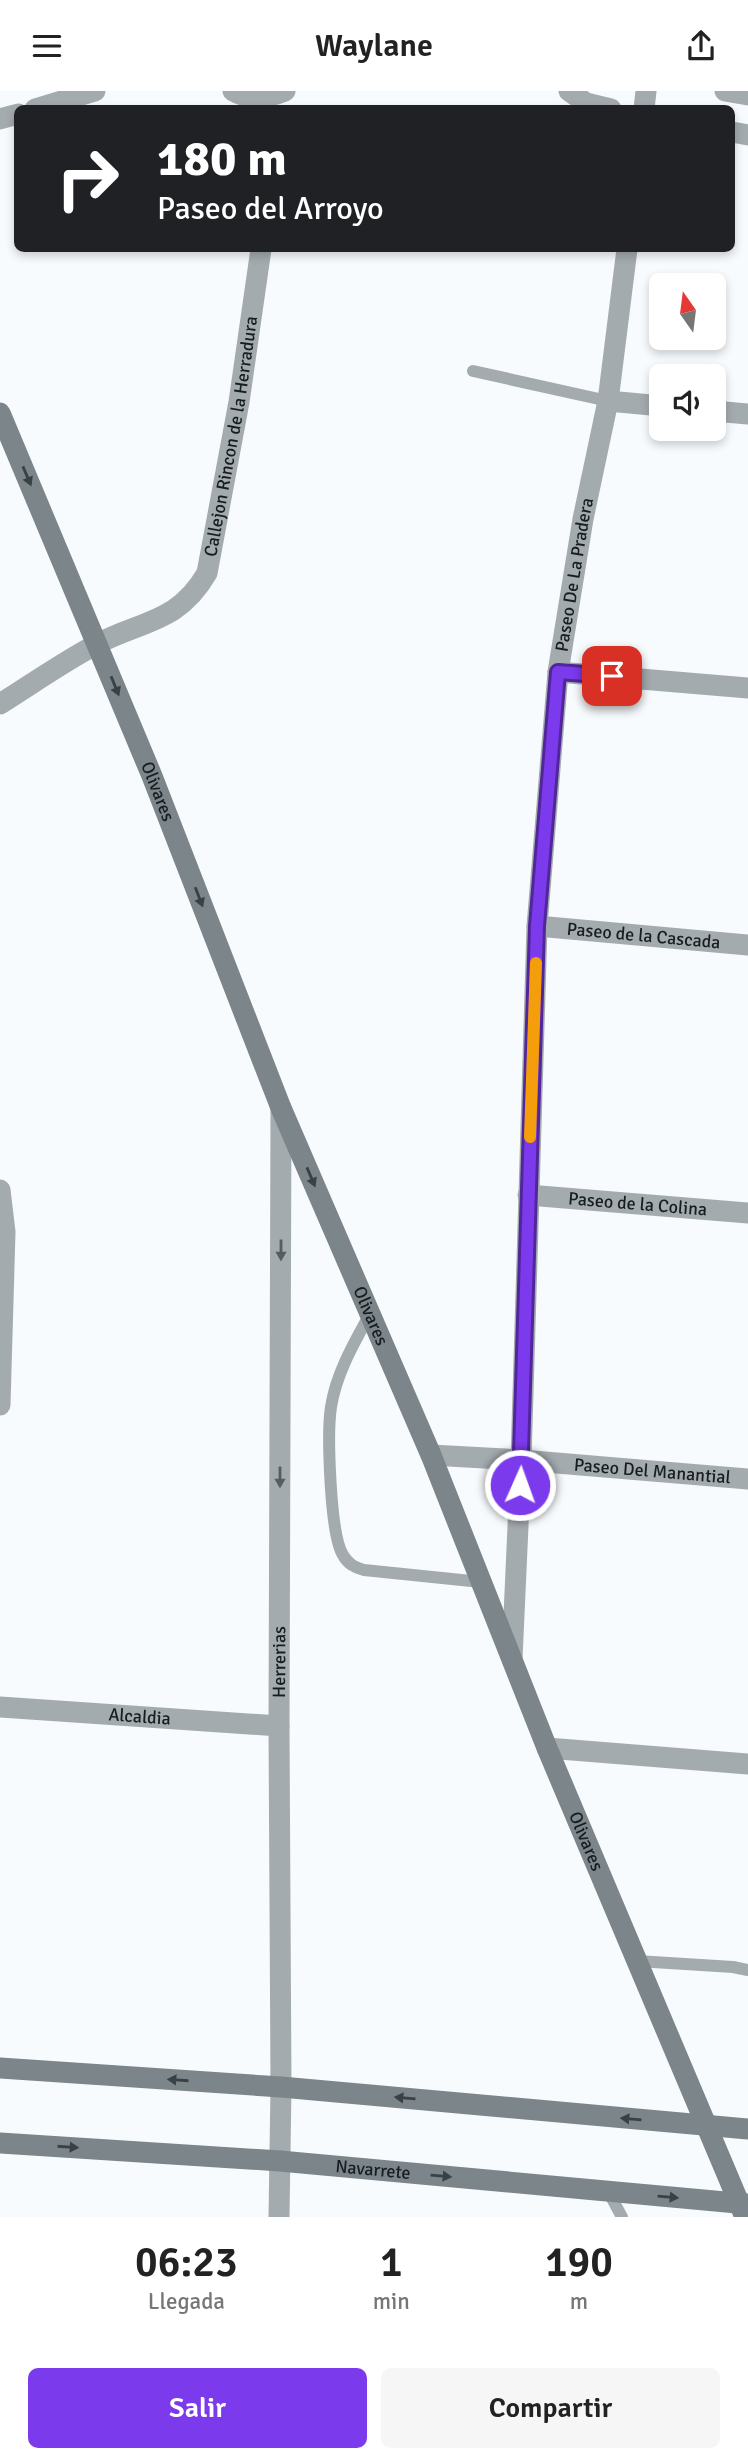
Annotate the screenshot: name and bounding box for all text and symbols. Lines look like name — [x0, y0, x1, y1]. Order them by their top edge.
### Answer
text: Waylane — [315, 26, 433, 65]
icon: menu — [28, 27, 66, 65]
icon: share — [682, 27, 720, 65]
text: 180 m — [157, 129, 287, 189]
icon: right — [42, 133, 133, 224]
text: Paseo del Arroyo — [157, 189, 384, 228]
north arrow — [649, 273, 726, 350]
map controls — [649, 273, 726, 441]
street label: Callejon Rincon de la Herradura — [199, 315, 262, 558]
button: sound — [649, 364, 726, 441]
one-way arrow — [21, 466, 32, 487]
street label: Paseo De La Pradera — [550, 496, 598, 653]
pin — [582, 646, 642, 706]
icon: arrive — [593, 657, 631, 695]
one-way arrow — [109, 676, 121, 696]
street label: Olivares — [136, 758, 180, 824]
one-way arrow — [194, 887, 205, 908]
street label: Paseo de la Cascada — [566, 918, 721, 953]
one-way arrow — [305, 1167, 317, 1187]
street label: Paseo de la Colina — [567, 1187, 708, 1221]
one-way arrow — [275, 1239, 287, 1261]
street label: Olivares — [348, 1283, 393, 1349]
position arrow — [483, 1448, 557, 1522]
street label: Paseo Del Manantial — [573, 1453, 732, 1489]
one-way arrow — [274, 1467, 286, 1489]
street label: Herrerias — [268, 1626, 290, 1698]
street label: Alcaldia — [108, 1703, 171, 1730]
street label: Olivares — [564, 1808, 609, 1874]
one-way arrow — [167, 2074, 189, 2085]
one-way arrow — [393, 2092, 415, 2103]
one-way arrow — [620, 2113, 642, 2124]
one-way arrow — [57, 2142, 79, 2153]
street label: Navarrete — [334, 2155, 412, 2184]
one-way arrow — [431, 2171, 453, 2182]
one-way arrow — [657, 2192, 679, 2203]
text: 06:23 — [135, 2237, 238, 2288]
text: 1 — [380, 2237, 403, 2288]
text: 190 — [545, 2237, 613, 2288]
text: Llegada — [148, 2287, 225, 2316]
text: min — [373, 2287, 410, 2316]
text: m — [570, 2287, 588, 2316]
button: Salir — [28, 2368, 367, 2448]
button: Compartir — [381, 2368, 720, 2448]

